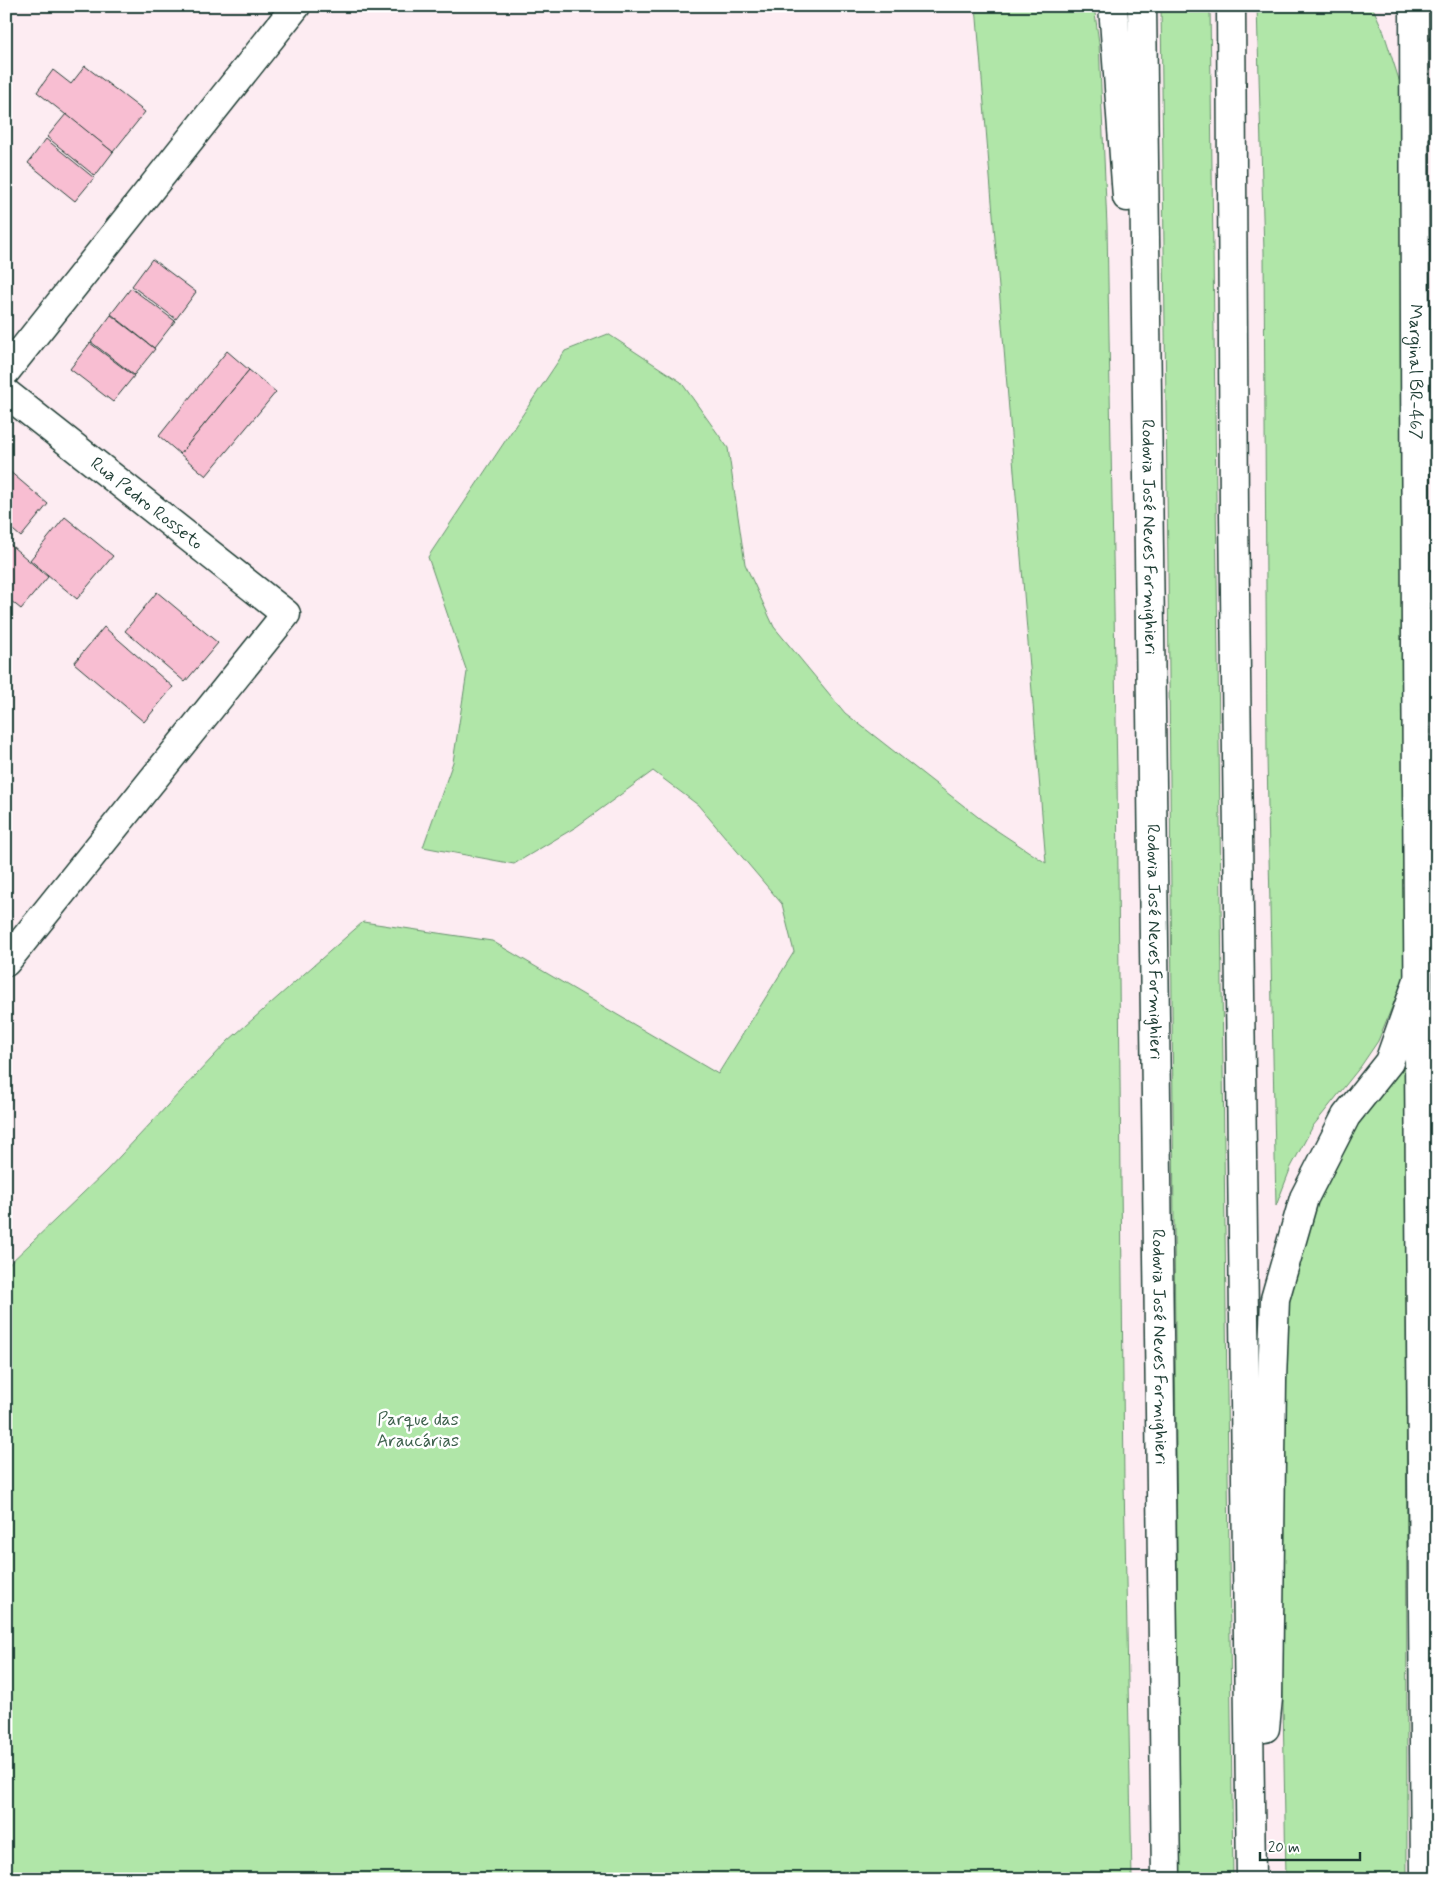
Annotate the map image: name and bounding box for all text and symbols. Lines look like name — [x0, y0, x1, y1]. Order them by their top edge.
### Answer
street label: Marginal BR-467 — [1402, 304, 1427, 440]
street label: Rodovia José Neves Formighieri — [1135, 419, 1162, 655]
street label: Rua Pedro Rosseto — [85, 452, 208, 556]
street label: Rodovia José Neves Formighieri — [1140, 824, 1168, 1060]
street label: Rodovia José Neves Formighieri — [1146, 1229, 1173, 1465]
park label: Parque das Araucárias — [377, 1408, 459, 1453]
scale bar — [1260, 1830, 1360, 1862]
text: 20 m — [1268, 1838, 1300, 1858]

